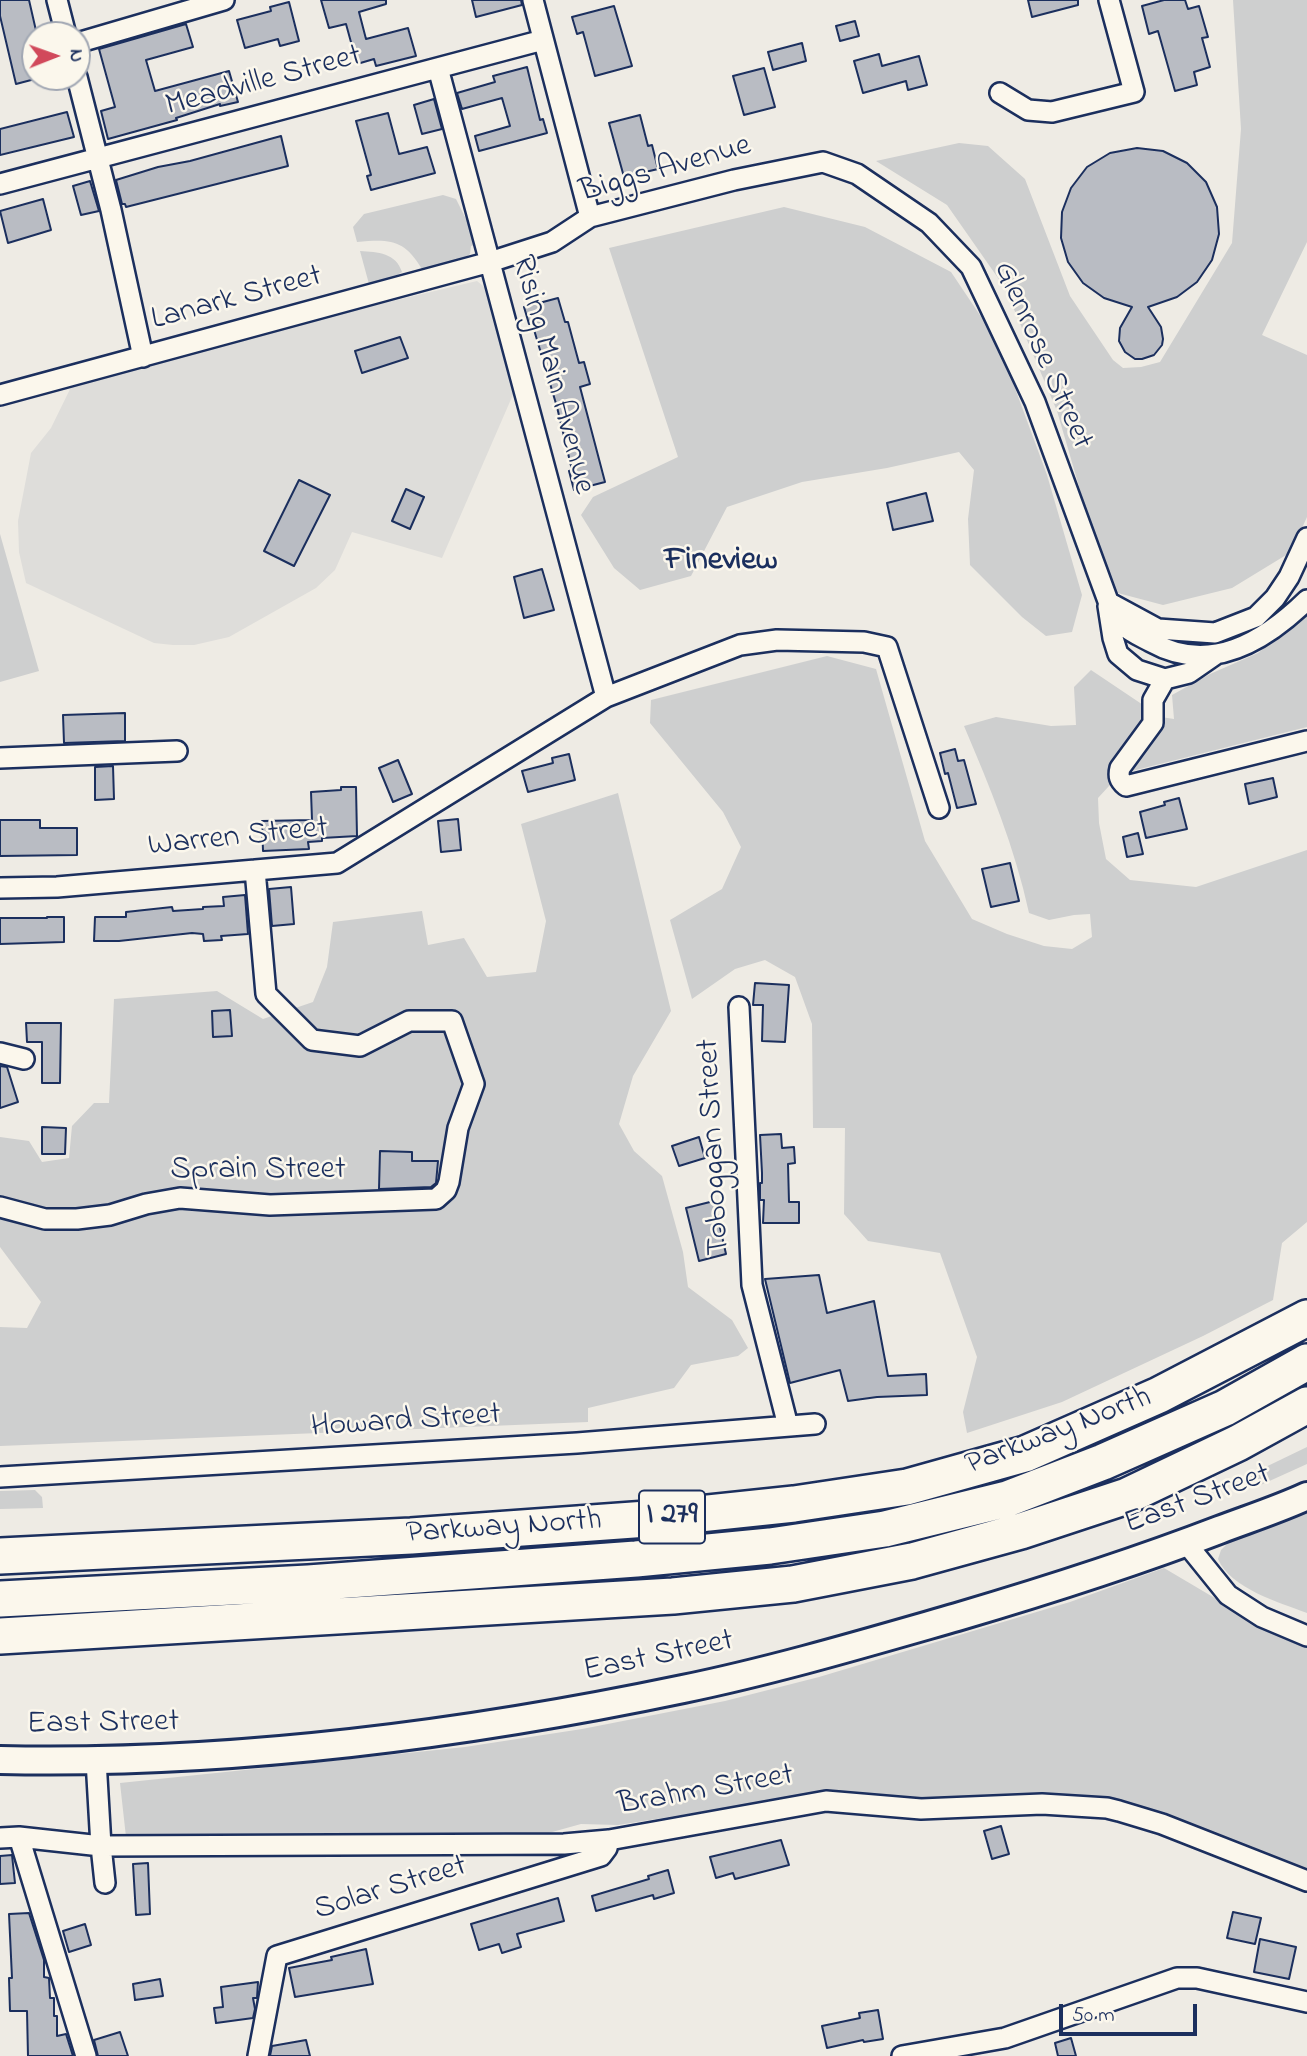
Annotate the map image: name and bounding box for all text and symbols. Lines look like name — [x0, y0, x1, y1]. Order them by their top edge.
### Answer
north arrow — [21, 21, 91, 91]
street label: Meadville Street — [162, 38, 366, 128]
text: N — [62, 49, 89, 62]
street label: Biggs Avenue — [576, 128, 756, 214]
street label: Rising Main Avenue — [501, 251, 601, 499]
street label: Glenrose Street — [983, 256, 1099, 456]
street label: Lanark Street — [148, 259, 326, 341]
district label: Fineview — [664, 543, 778, 583]
street label: Warren Street — [146, 810, 330, 868]
street label: Toboggan Street — [691, 1038, 741, 1256]
street label: Sprain Street — [170, 1153, 346, 1191]
street label: Parkway North — [961, 1380, 1157, 1486]
street label: Howard Street — [310, 1397, 502, 1449]
street label: East Street — [1120, 1457, 1276, 1545]
road number: I 279 — [639, 1490, 705, 1544]
street label: Parkway North — [405, 1503, 603, 1555]
street label: East Street — [580, 1623, 738, 1693]
street label: East Street — [27, 1704, 179, 1746]
street label: Brahm Street — [615, 1758, 797, 1826]
street label: Solar Street — [310, 1849, 472, 1931]
scale bar — [1062, 1990, 1200, 2034]
text: 50 m — [1072, 2001, 1115, 2031]

